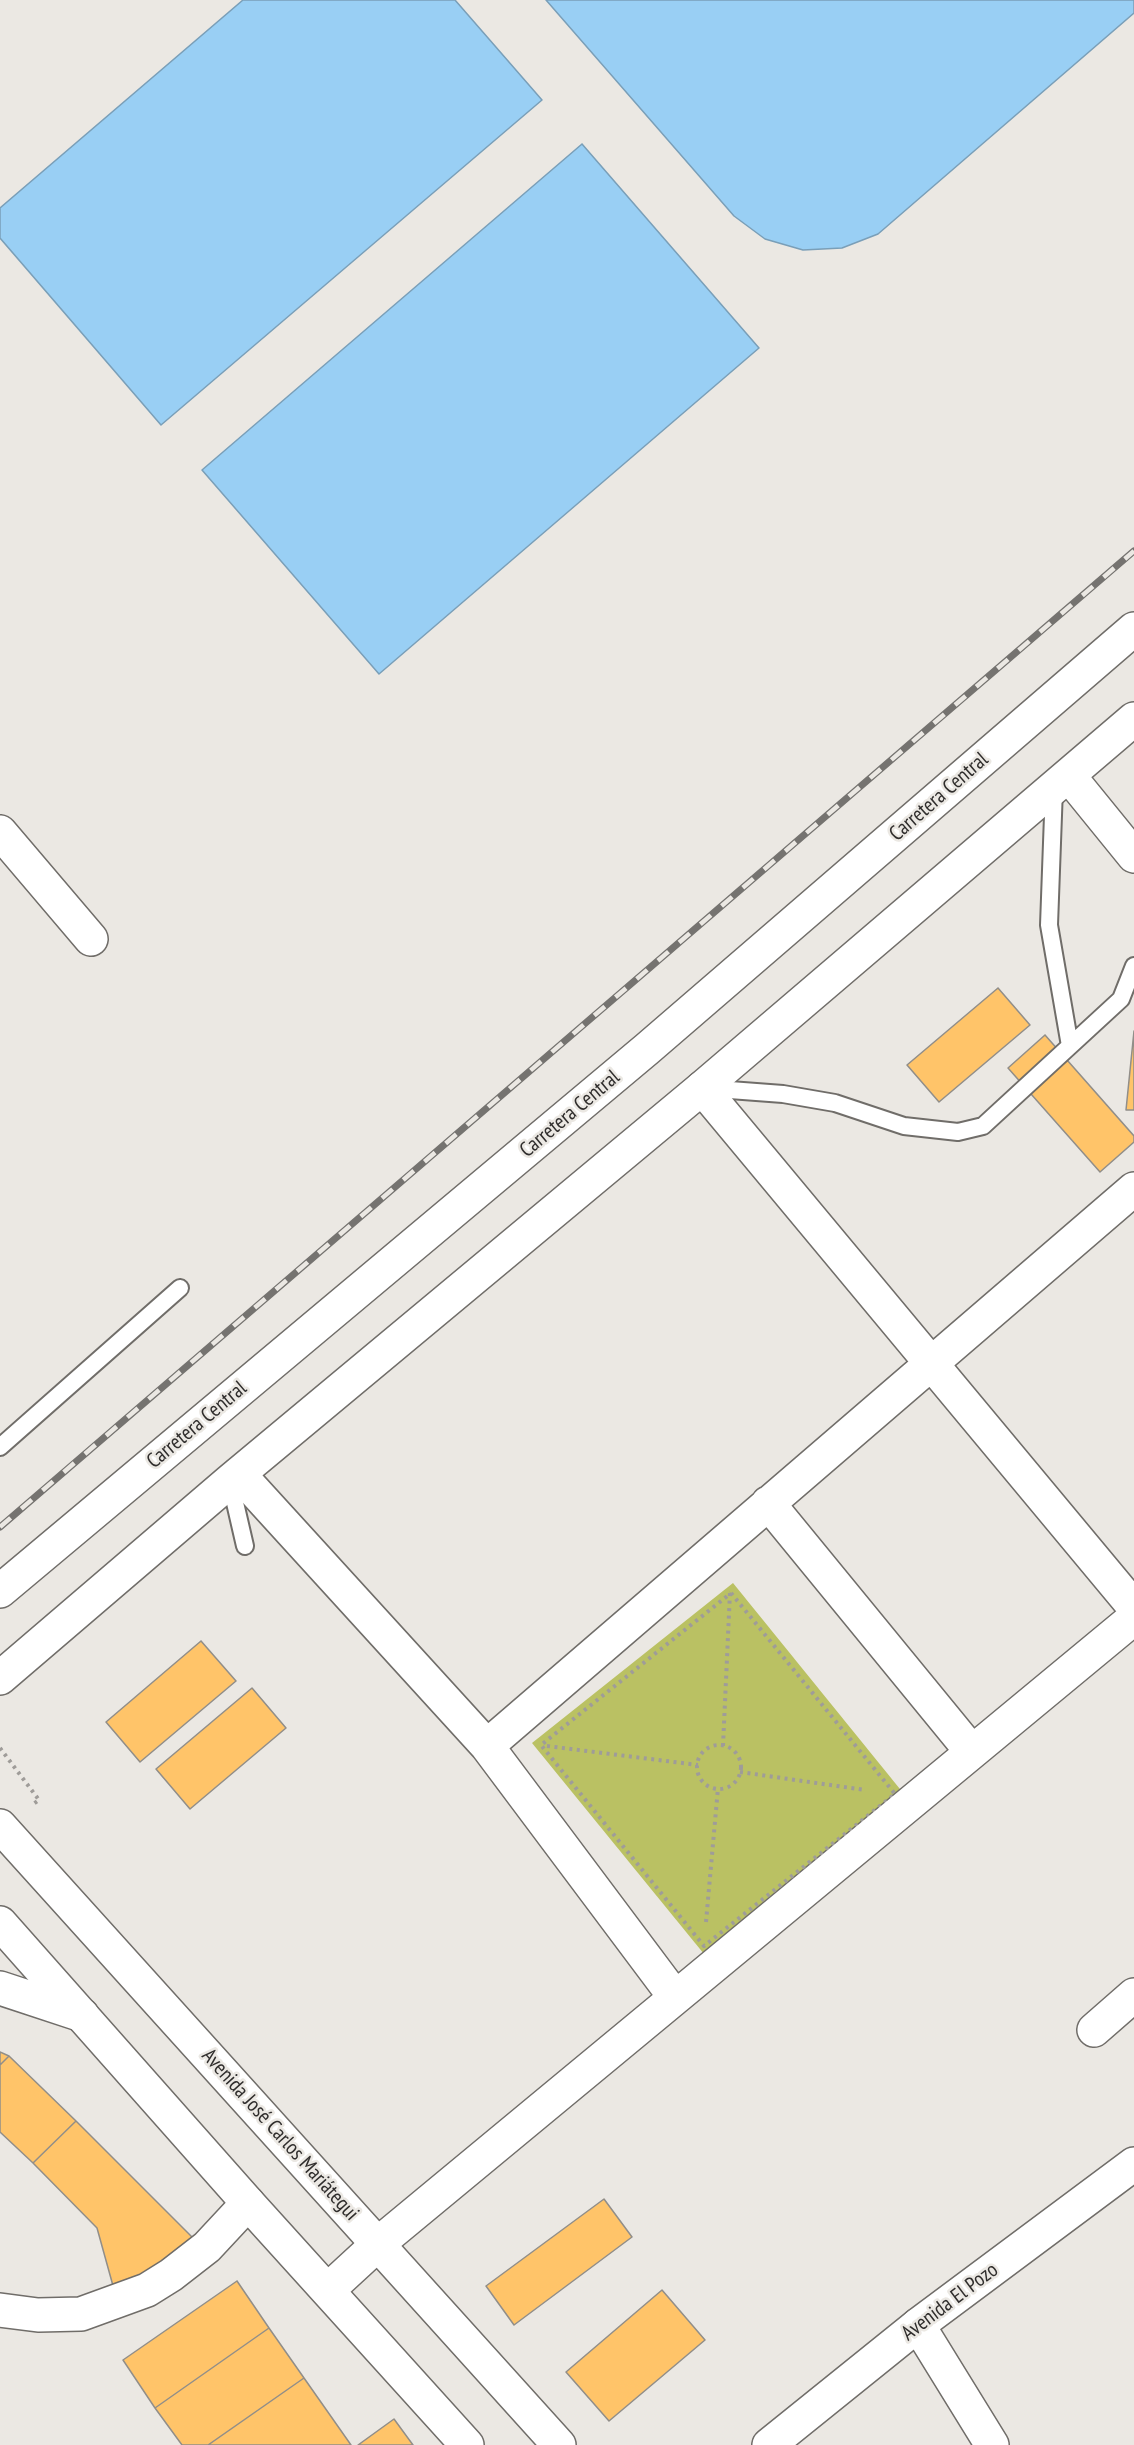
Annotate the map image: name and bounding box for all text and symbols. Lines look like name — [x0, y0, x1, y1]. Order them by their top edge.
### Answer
street label: Carretera Central — [884, 747, 994, 847]
street label: Carretera Central — [515, 1065, 625, 1163]
street label: Carretera Central — [142, 1376, 252, 1474]
street label: Avenida José Carlos Mariátegui — [196, 2044, 364, 2226]
street label: Avenida El Pozo — [897, 2258, 1003, 2346]

